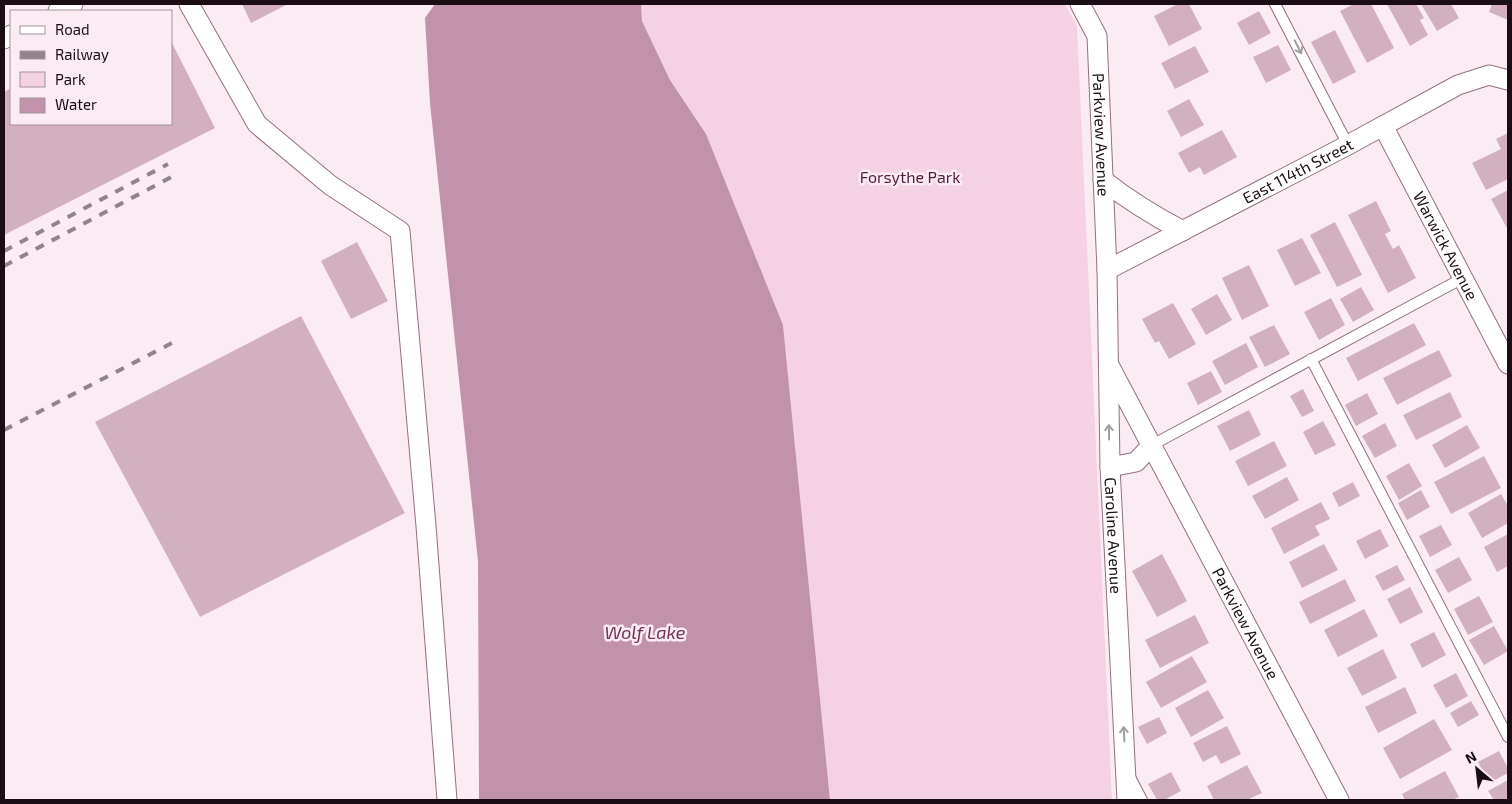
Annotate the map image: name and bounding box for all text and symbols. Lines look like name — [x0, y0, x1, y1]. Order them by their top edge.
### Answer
legend — [10, 10, 172, 125]
text: Road — [55, 20, 90, 38]
one-way arrow — [1294, 39, 1303, 54]
text: Railway — [55, 45, 109, 63]
text: Park — [55, 70, 86, 88]
street label: Parkview Avenue — [1090, 73, 1114, 197]
text: Water — [55, 95, 97, 113]
street label: East 114th Street — [1239, 134, 1356, 207]
park label: Forsythe Park — [860, 167, 960, 186]
street label: Warwick Avenue — [1410, 188, 1483, 303]
one-way arrow — [1104, 424, 1114, 440]
street label: Caroline Avenue — [1102, 477, 1126, 594]
street label: Parkview Avenue — [1209, 564, 1283, 682]
water label: Wolf Lake — [605, 621, 686, 643]
one-way arrow — [1119, 726, 1128, 742]
north arrow — [1452, 744, 1502, 794]
text: N — [1462, 747, 1479, 767]

